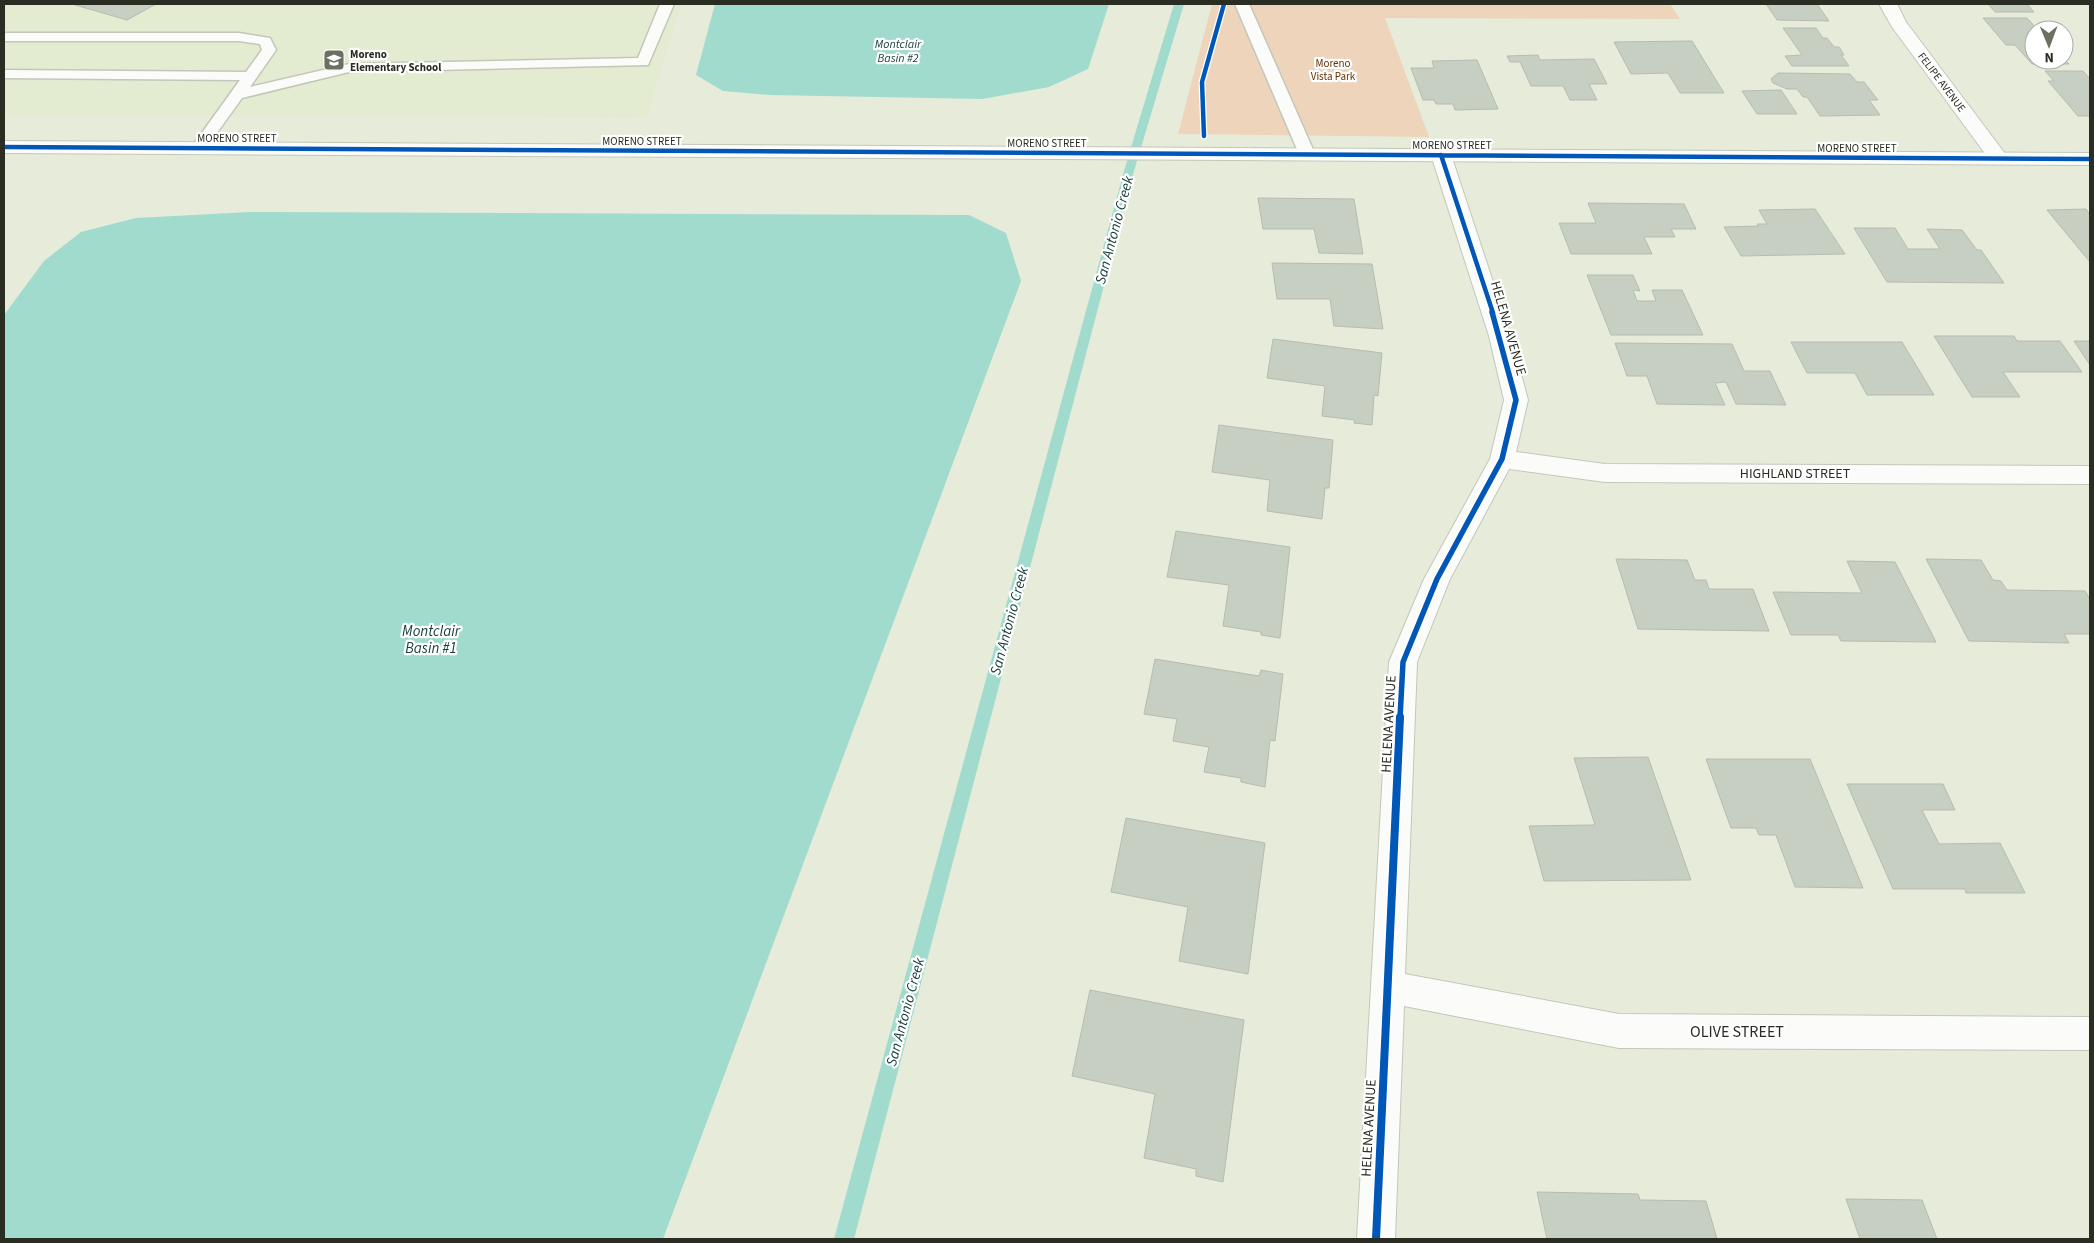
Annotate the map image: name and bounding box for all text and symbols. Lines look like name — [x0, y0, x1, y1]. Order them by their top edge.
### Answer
north arrow — [2024, 20, 2074, 70]
water label: Montclair Basin #2 — [875, 36, 922, 67]
place label: Moreno Elementary School — [350, 47, 442, 75]
text: N — [2044, 47, 2054, 67]
school or university icon: Moreno Elementary School — [322, 48, 346, 72]
street label: FELIPE AVENUE — [1914, 49, 1969, 115]
park label: Moreno Vista Park — [1311, 56, 1356, 84]
street label: MORENO STREET — [197, 131, 277, 146]
street label: MORENO STREET — [602, 134, 682, 149]
street label: MORENO STREET — [1007, 136, 1087, 151]
street label: MORENO STREET — [1412, 138, 1492, 153]
street label: MORENO STREET — [1817, 141, 1897, 156]
water label: San Antonio Creek — [1090, 173, 1139, 287]
street label: HELENA AVENUE — [1485, 279, 1531, 378]
street label: HIGHLAND STREET — [1740, 464, 1851, 484]
water label: San Antonio Creek — [985, 564, 1034, 678]
water label: Montclair Basin #1 — [402, 621, 461, 659]
street label: HELENA AVENUE — [1376, 675, 1402, 773]
water label: San Antonio Creek — [881, 955, 930, 1069]
street label: OLIVE STREET — [1690, 1021, 1784, 1043]
street label: HELENA AVENUE — [1356, 1079, 1382, 1177]

